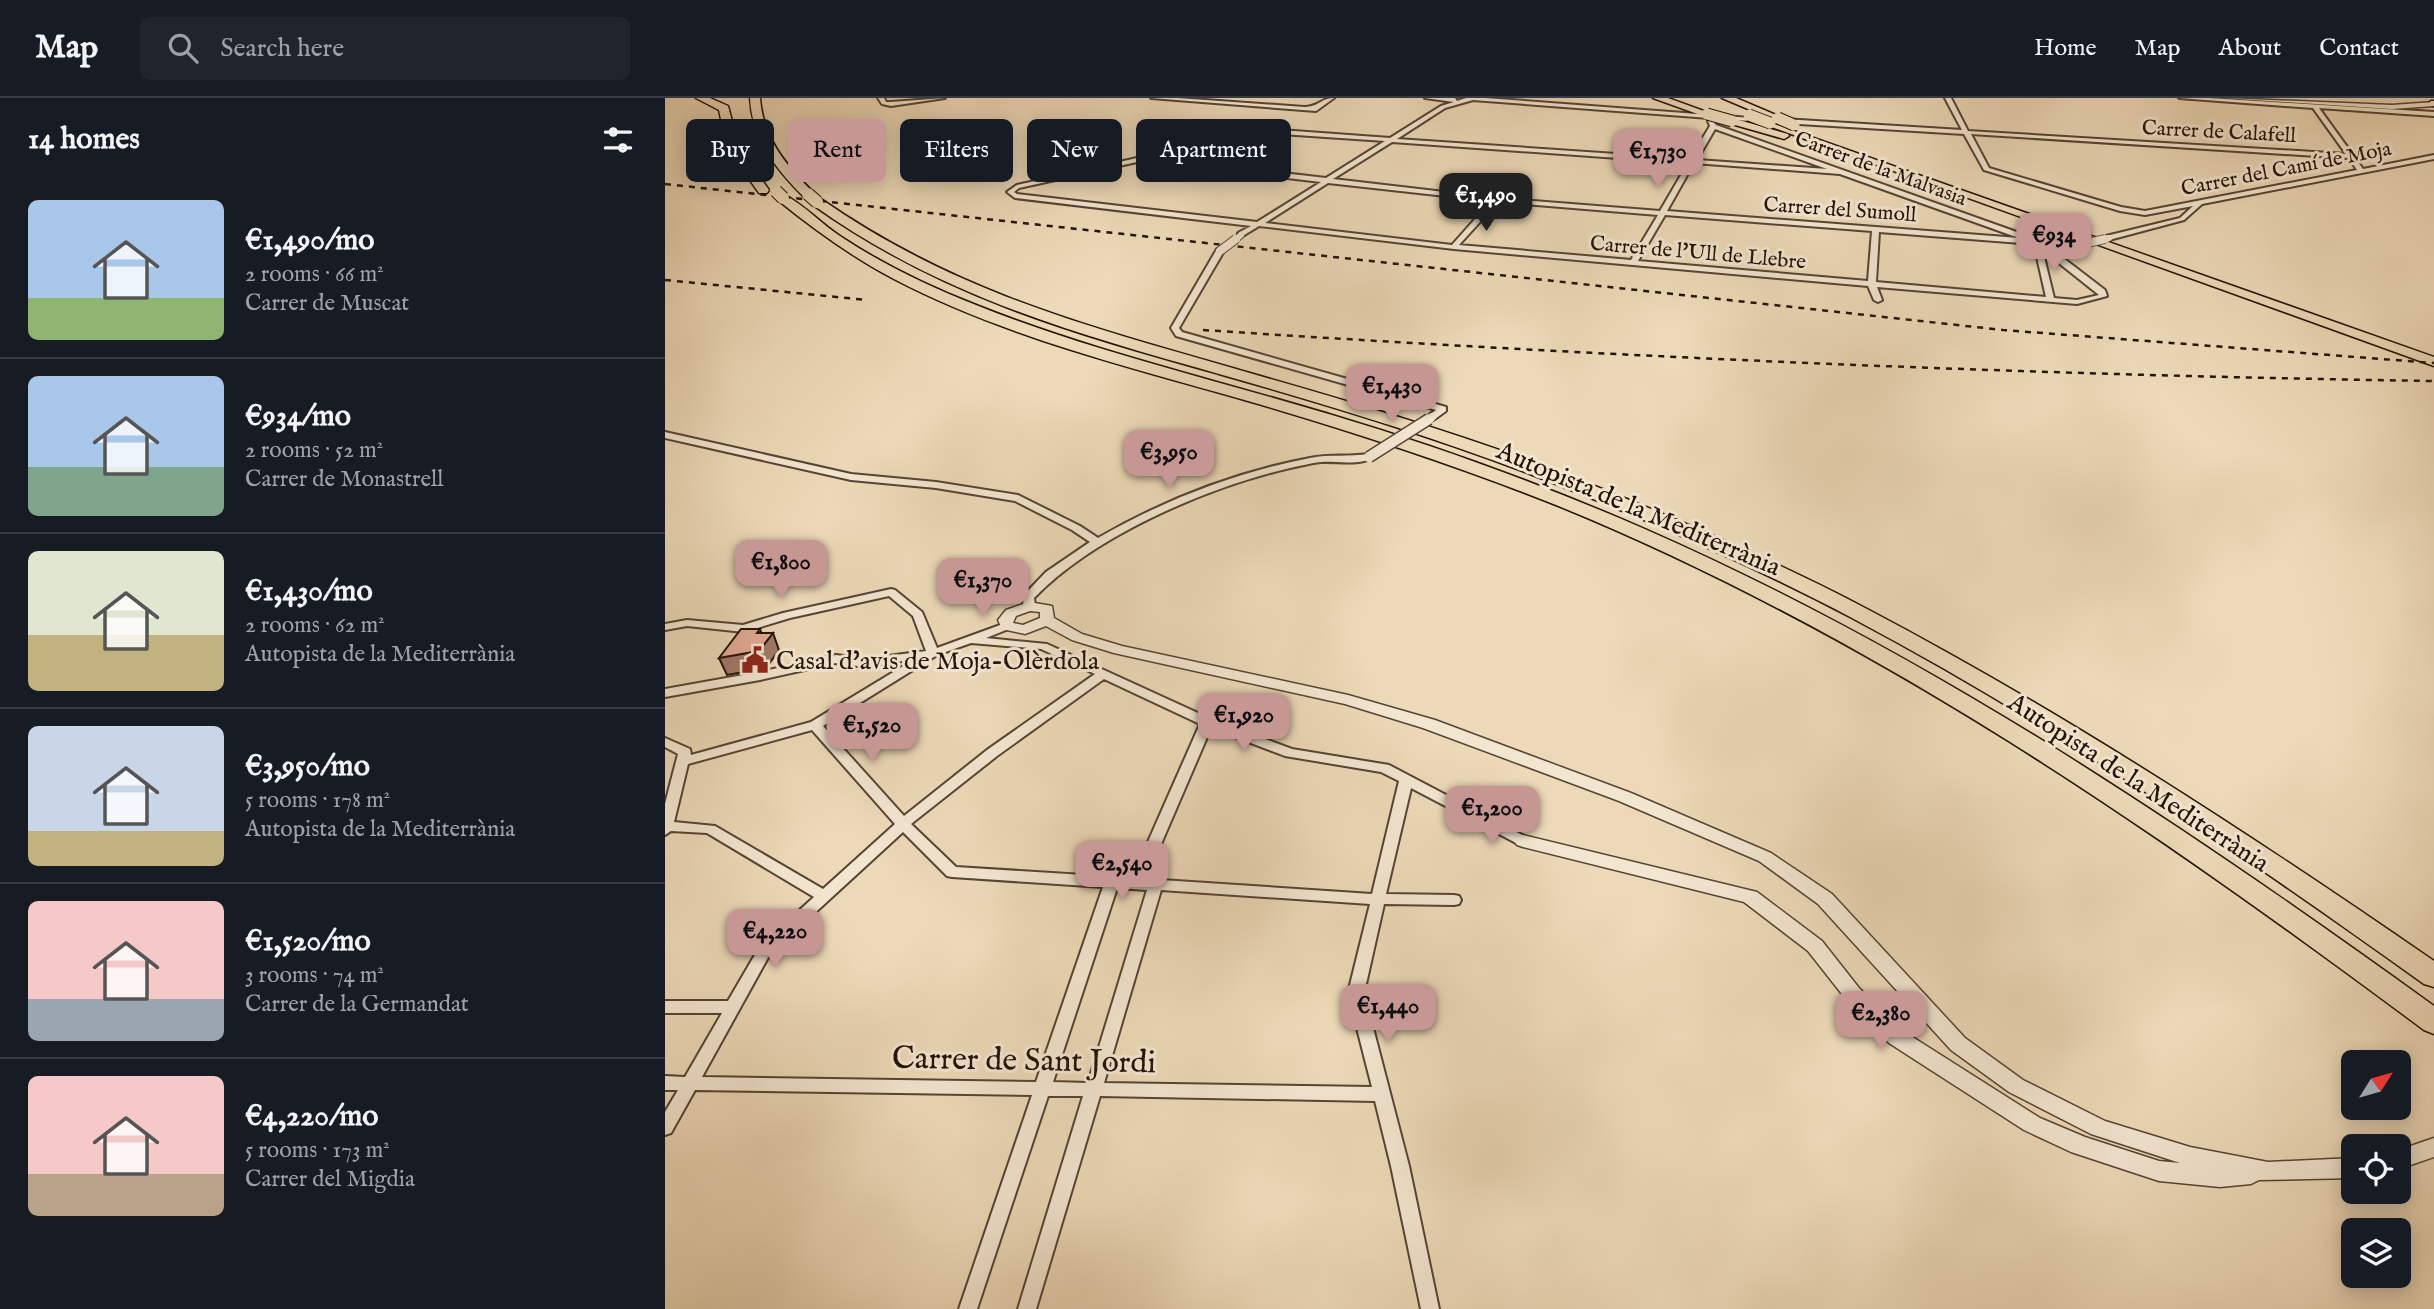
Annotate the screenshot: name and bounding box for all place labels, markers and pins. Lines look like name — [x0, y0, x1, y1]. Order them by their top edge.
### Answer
pin: €1,730 — [1601, 130, 1715, 189]
pin: €1,490 — [1429, 174, 1543, 233]
pin: €934 — [2013, 214, 2095, 273]
pin: €1,430 — [1335, 364, 1449, 424]
pin: €3,950 — [1112, 430, 1226, 490]
pin: €1,800 — [724, 540, 838, 600]
pin: €1,370 — [926, 559, 1040, 618]
public building icon: Casal d'avis de Moja-Olèrdola — [740, 645, 770, 675]
place label: Casal d'avis de Moja-Olèrdola — [776, 645, 1100, 678]
pin: €1,920 — [1187, 694, 1301, 753]
pin: €1,520 — [815, 704, 929, 763]
pin: €1,200 — [1435, 786, 1549, 846]
pin: €2,540 — [1065, 842, 1179, 901]
pin: €4,220 — [718, 910, 832, 969]
pin: €1,440 — [1331, 984, 1445, 1044]
pin: €2,380 — [1824, 992, 1938, 1051]

